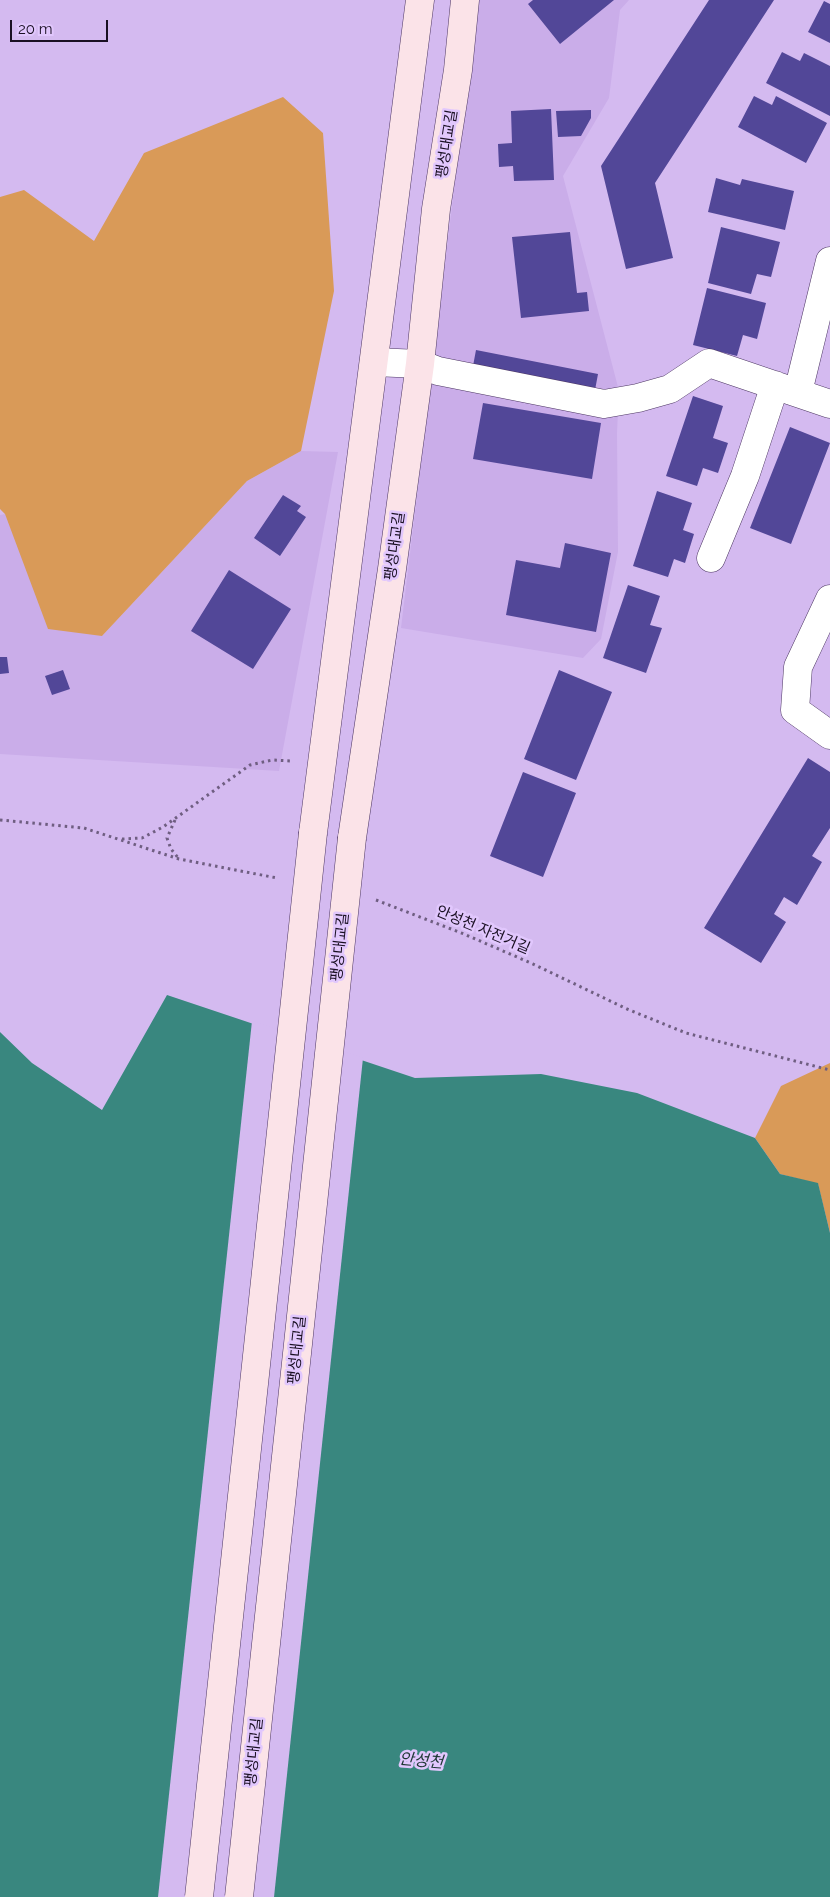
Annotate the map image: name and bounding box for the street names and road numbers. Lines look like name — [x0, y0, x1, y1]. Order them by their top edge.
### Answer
street label: 팽성대교길 — [433, 109, 461, 179]
street label: 팽성대교길 — [381, 511, 409, 581]
street label: 안성천 자전거길 — [433, 902, 533, 958]
street label: 팽성대교길 — [327, 912, 353, 982]
street label: 팽성대교길 — [284, 1315, 310, 1385]
street label: 팽성대교길 — [241, 1717, 267, 1787]

